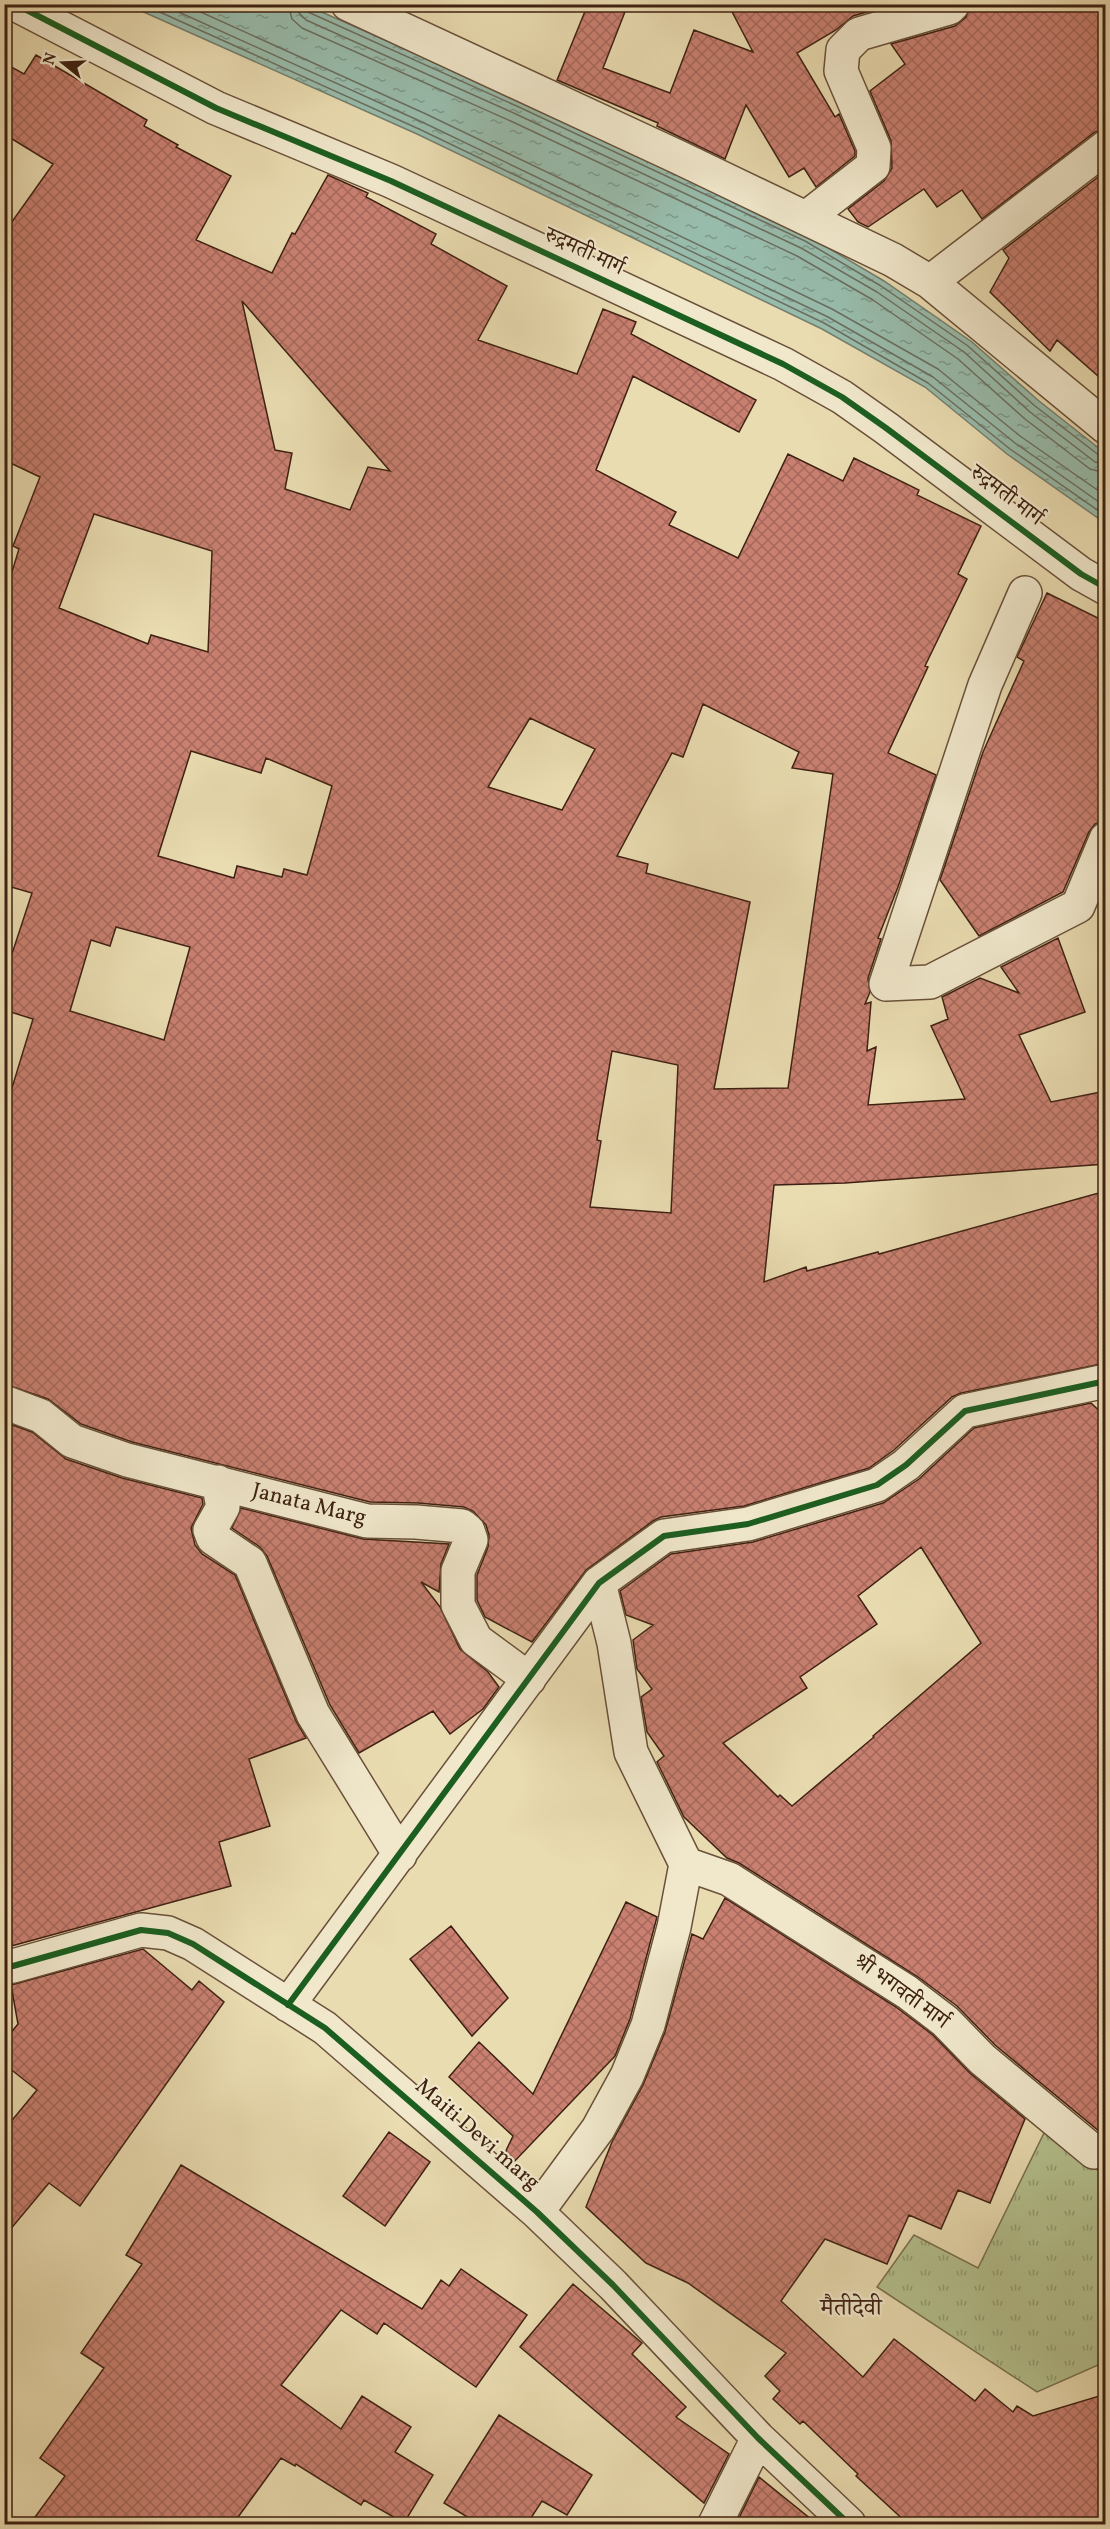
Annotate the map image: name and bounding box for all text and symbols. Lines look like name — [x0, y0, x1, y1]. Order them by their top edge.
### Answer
north arrow — [33, 33, 93, 93]
text: N — [38, 50, 63, 68]
street label: रुद्रमती मार्ग — [538, 220, 631, 285]
street label: रुद्रमती मार्ग — [962, 457, 1051, 535]
street label: Janata Marg — [249, 1476, 369, 1534]
street label: श्री भगवती मार्ग — [847, 1947, 956, 2038]
street label: Maiti Devi marg — [408, 2072, 546, 2198]
district label: मैतीदेवी — [819, 2292, 883, 2326]

